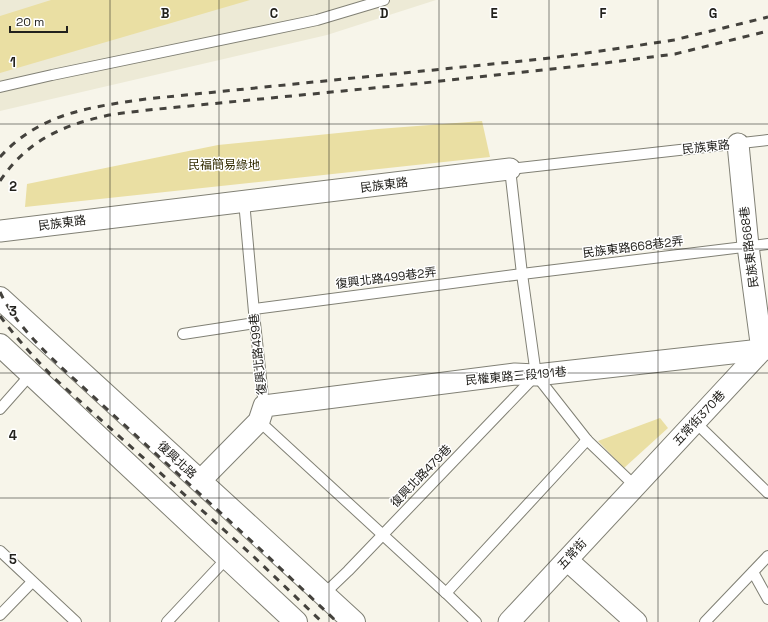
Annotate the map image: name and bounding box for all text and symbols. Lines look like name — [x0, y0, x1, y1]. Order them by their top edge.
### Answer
text: B — [161, 5, 170, 22]
text: C — [270, 5, 278, 22]
text: D — [380, 5, 389, 22]
text: E — [490, 5, 498, 22]
text: F — [600, 5, 607, 22]
text: G — [709, 5, 717, 22]
scale bar — [10, 8, 67, 34]
text: 20 m — [16, 14, 44, 30]
text: 1 — [10, 54, 16, 71]
street label: 民族東路 — [681, 137, 731, 157]
park label: 民福簡易綠地 — [188, 157, 260, 173]
street label: 民族東路 — [359, 174, 409, 196]
text: 2 — [9, 178, 17, 195]
street label: 民族東路668巷 — [736, 205, 762, 289]
street label: 民族東路 — [37, 212, 87, 234]
street label: 民族東路668巷2弄 — [582, 233, 684, 261]
street label: 復興北路499巷2弄 — [335, 264, 437, 292]
text: 3 — [9, 303, 17, 320]
street label: 復興北路499巷 — [246, 312, 270, 396]
street label: 民權東路三段191巷 — [465, 364, 567, 388]
street label: 五常街370巷 — [669, 387, 729, 449]
text: 4 — [9, 427, 17, 444]
street label: 復興北路 — [154, 438, 200, 482]
street label: 復興北路479巷 — [387, 441, 455, 511]
street label: 五常街 — [554, 535, 590, 573]
text: 5 — [9, 551, 17, 568]

